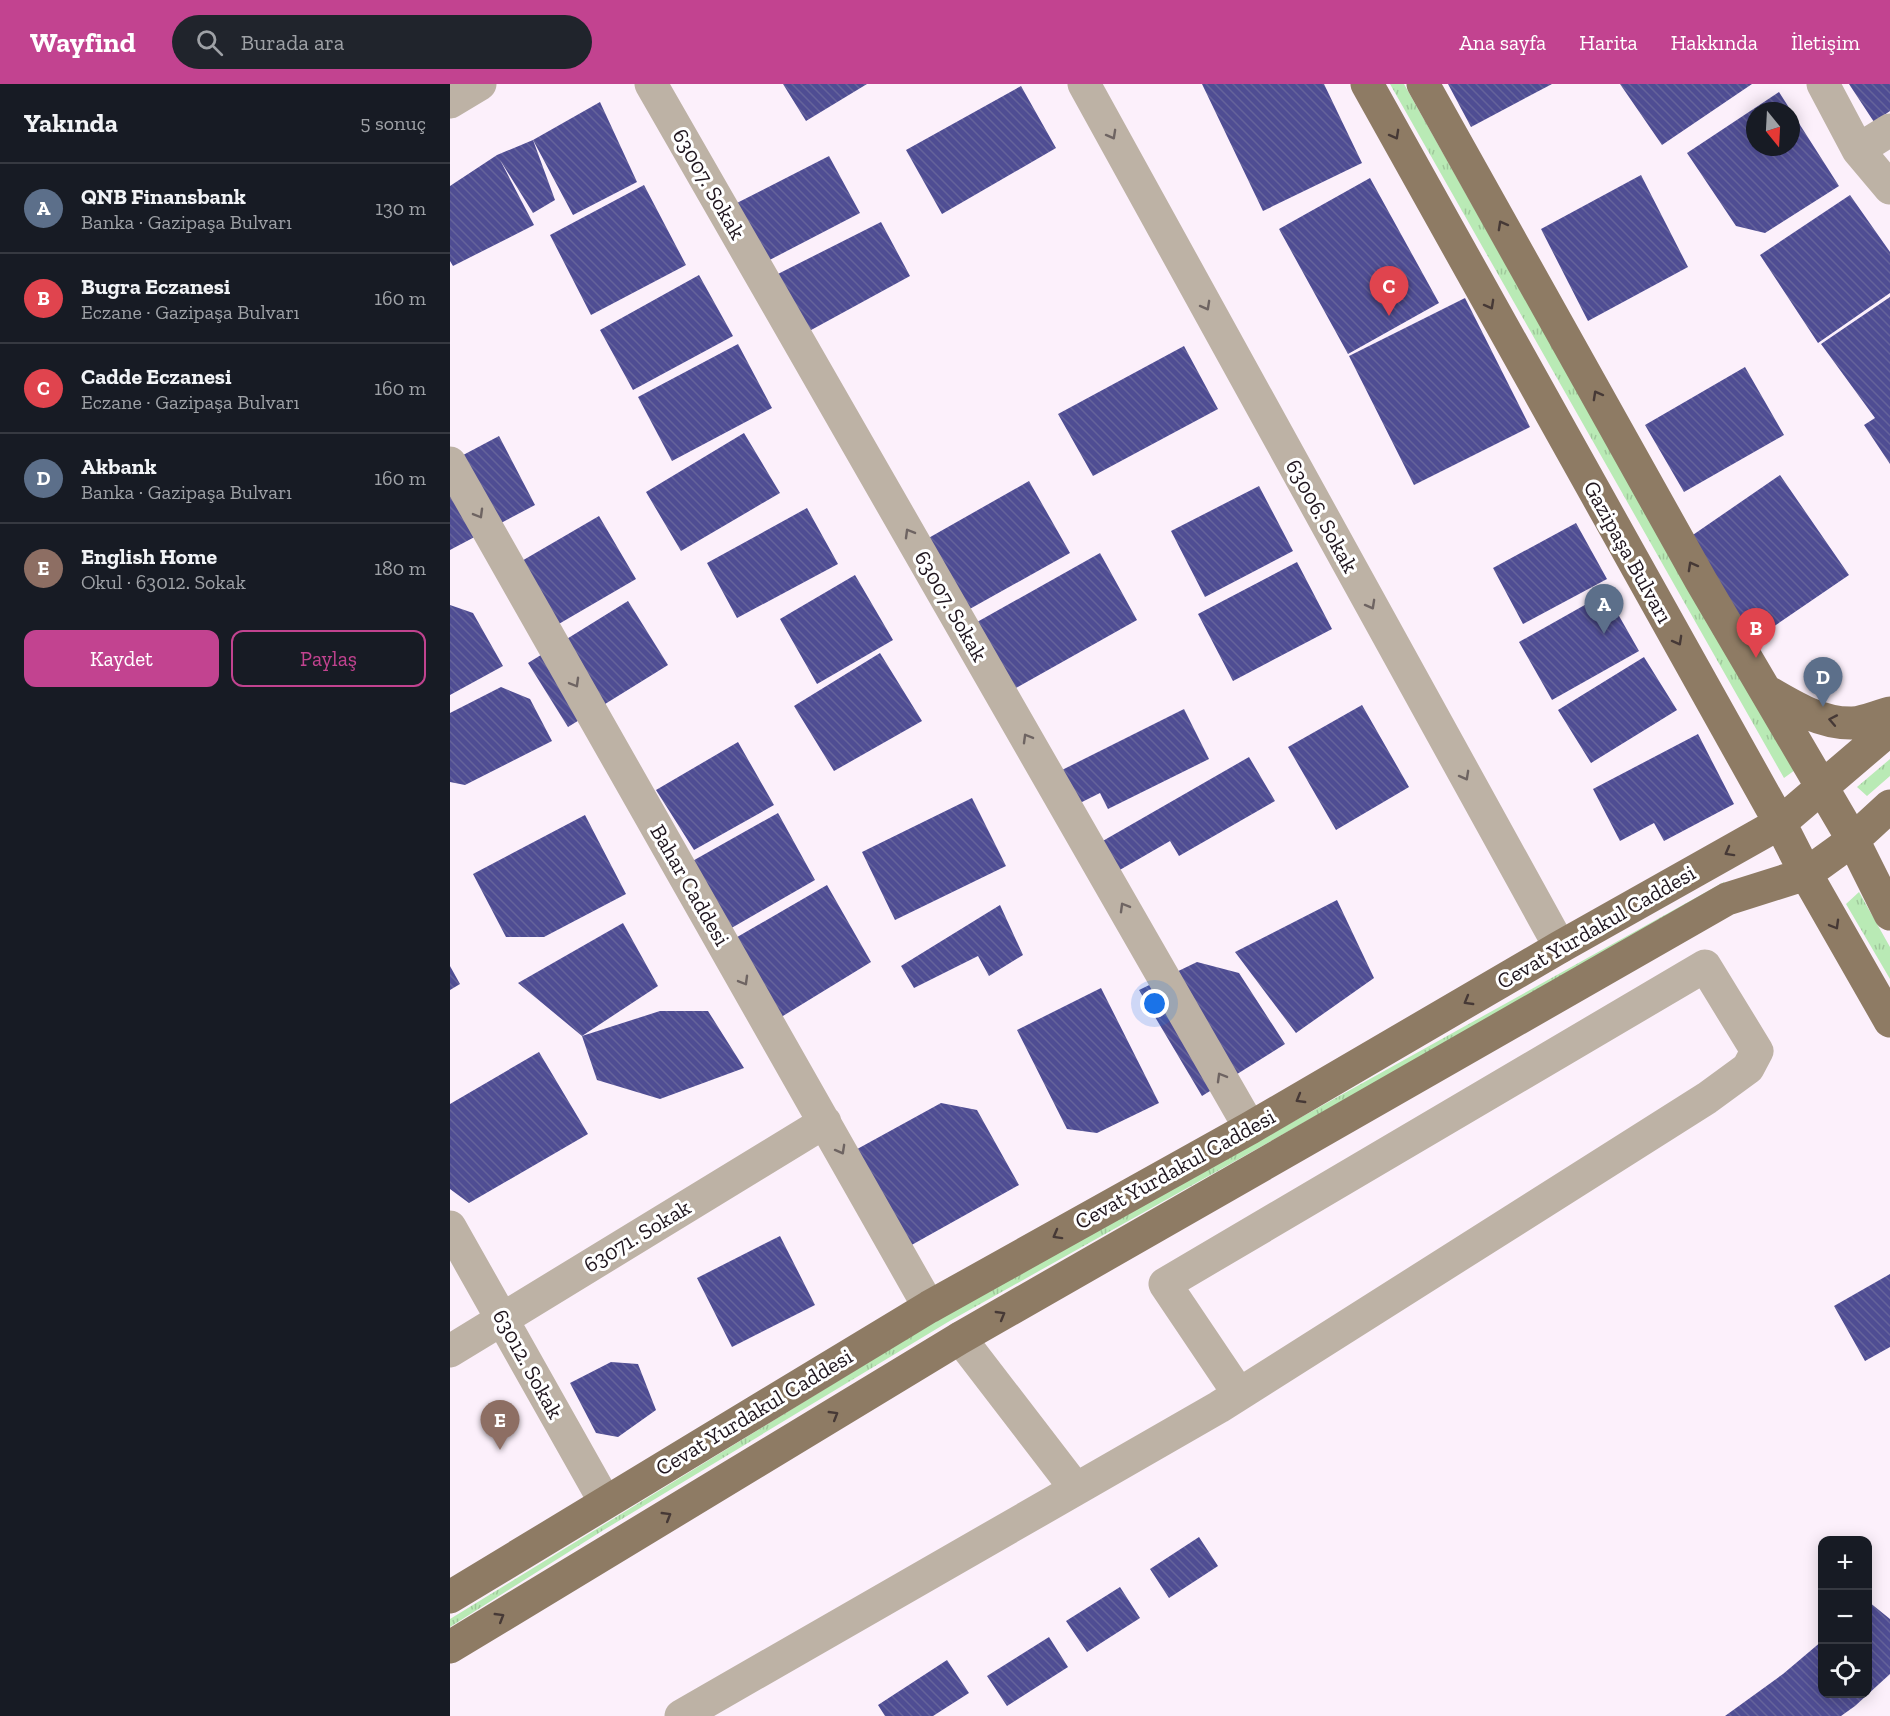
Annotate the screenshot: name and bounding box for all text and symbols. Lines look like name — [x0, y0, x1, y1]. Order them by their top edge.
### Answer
search box — [172, 15, 592, 69]
text: Wayfind — [30, 26, 136, 59]
icon: search — [193, 26, 226, 59]
text: Burada ara — [241, 29, 344, 56]
text: Ana sayfa — [1459, 30, 1546, 55]
text: Harita — [1579, 30, 1638, 55]
text: Hakkında — [1671, 30, 1758, 55]
text: İletişim — [1791, 30, 1860, 55]
north arrow — [1746, 102, 1800, 156]
text: Yakında — [24, 107, 118, 139]
text: 5 sonuç — [360, 111, 426, 135]
street label: 63007. Sokak — [666, 124, 752, 245]
one-way arrow — [1105, 129, 1116, 139]
one-way arrow — [1388, 129, 1399, 139]
text: QNB Finansbank — [81, 183, 246, 210]
text: A — [37, 196, 50, 220]
text: 130 m — [375, 196, 426, 220]
text: Banka · Gazipaşa Bulvarı — [81, 210, 292, 234]
one-way arrow — [1498, 221, 1509, 231]
pin: C — [1370, 266, 1408, 316]
text: Bugra Eczanesi — [81, 273, 230, 300]
text: B — [37, 286, 50, 310]
text: 160 m — [374, 286, 426, 310]
one-way arrow — [1483, 299, 1494, 310]
text: Eczane · Gazipaşa Bulvarı — [81, 300, 299, 324]
one-way arrow — [1199, 300, 1210, 310]
text: Cadde Eczanesi — [81, 363, 232, 390]
text: C — [37, 376, 50, 400]
text: 160 m — [374, 376, 426, 400]
text: Eczane · Gazipaşa Bulvarı — [81, 390, 299, 414]
one-way arrow — [1593, 391, 1604, 401]
text: Akbank — [81, 453, 157, 480]
street label: 63006. Sokak — [1280, 455, 1364, 578]
text: D — [37, 466, 50, 490]
text: 160 m — [374, 466, 426, 490]
street label: Gazipaşa Bulvarı — [1578, 476, 1678, 628]
text: Banka · Gazipaşa Bulvarı — [81, 480, 292, 504]
one-way arrow — [472, 508, 483, 518]
one-way arrow — [905, 529, 916, 539]
text: English Home — [81, 543, 217, 570]
street label: 63007. Sokak — [908, 546, 994, 667]
text: E — [38, 556, 49, 580]
text: 180 m — [374, 556, 426, 580]
one-way arrow — [1688, 561, 1699, 572]
text: Okul · 63012. Sokak — [81, 570, 246, 594]
pin: A — [1584, 584, 1624, 634]
one-way arrow — [1364, 599, 1375, 610]
pin: B — [1736, 608, 1776, 658]
button: Kaydet — [24, 630, 219, 687]
button: Paylaş — [231, 630, 426, 687]
one-way arrow — [1671, 634, 1682, 645]
pin: D — [1804, 658, 1842, 707]
one-way arrow — [568, 677, 580, 687]
one-way arrow — [1828, 714, 1838, 727]
one-way arrow — [1023, 734, 1034, 744]
one-way arrow — [1458, 770, 1469, 780]
street label: Bahar Caddesi — [644, 819, 736, 951]
one-way arrow — [1725, 845, 1735, 856]
street label: Cevat Yurdakul Caddesi — [1492, 859, 1700, 995]
one-way arrow — [1120, 903, 1132, 914]
one-way arrow — [1828, 919, 1840, 929]
one-way arrow — [737, 974, 749, 985]
your location — [1140, 989, 1169, 1018]
one-way arrow — [1464, 993, 1474, 1005]
one-way arrow — [1217, 1072, 1229, 1083]
one-way arrow — [1296, 1091, 1306, 1103]
street label: Cevat Yurdakul Caddesi — [1070, 1103, 1280, 1235]
one-way arrow — [834, 1144, 845, 1154]
street label: 63071. Sokak — [579, 1193, 696, 1279]
one-way arrow — [1052, 1228, 1063, 1240]
street label: 63012. Sokak — [487, 1305, 569, 1424]
one-way arrow — [995, 1311, 1005, 1322]
street label: Cevat Yurdakul Caddesi — [651, 1343, 857, 1481]
pin: E — [481, 1400, 520, 1450]
one-way arrow — [828, 1410, 838, 1422]
one-way arrow — [661, 1511, 671, 1523]
map controls — [1818, 1536, 1872, 1698]
button: + — [1818, 1536, 1872, 1590]
button: − — [1818, 1590, 1872, 1644]
one-way arrow — [494, 1612, 504, 1624]
button: locate — [1818, 1644, 1872, 1698]

